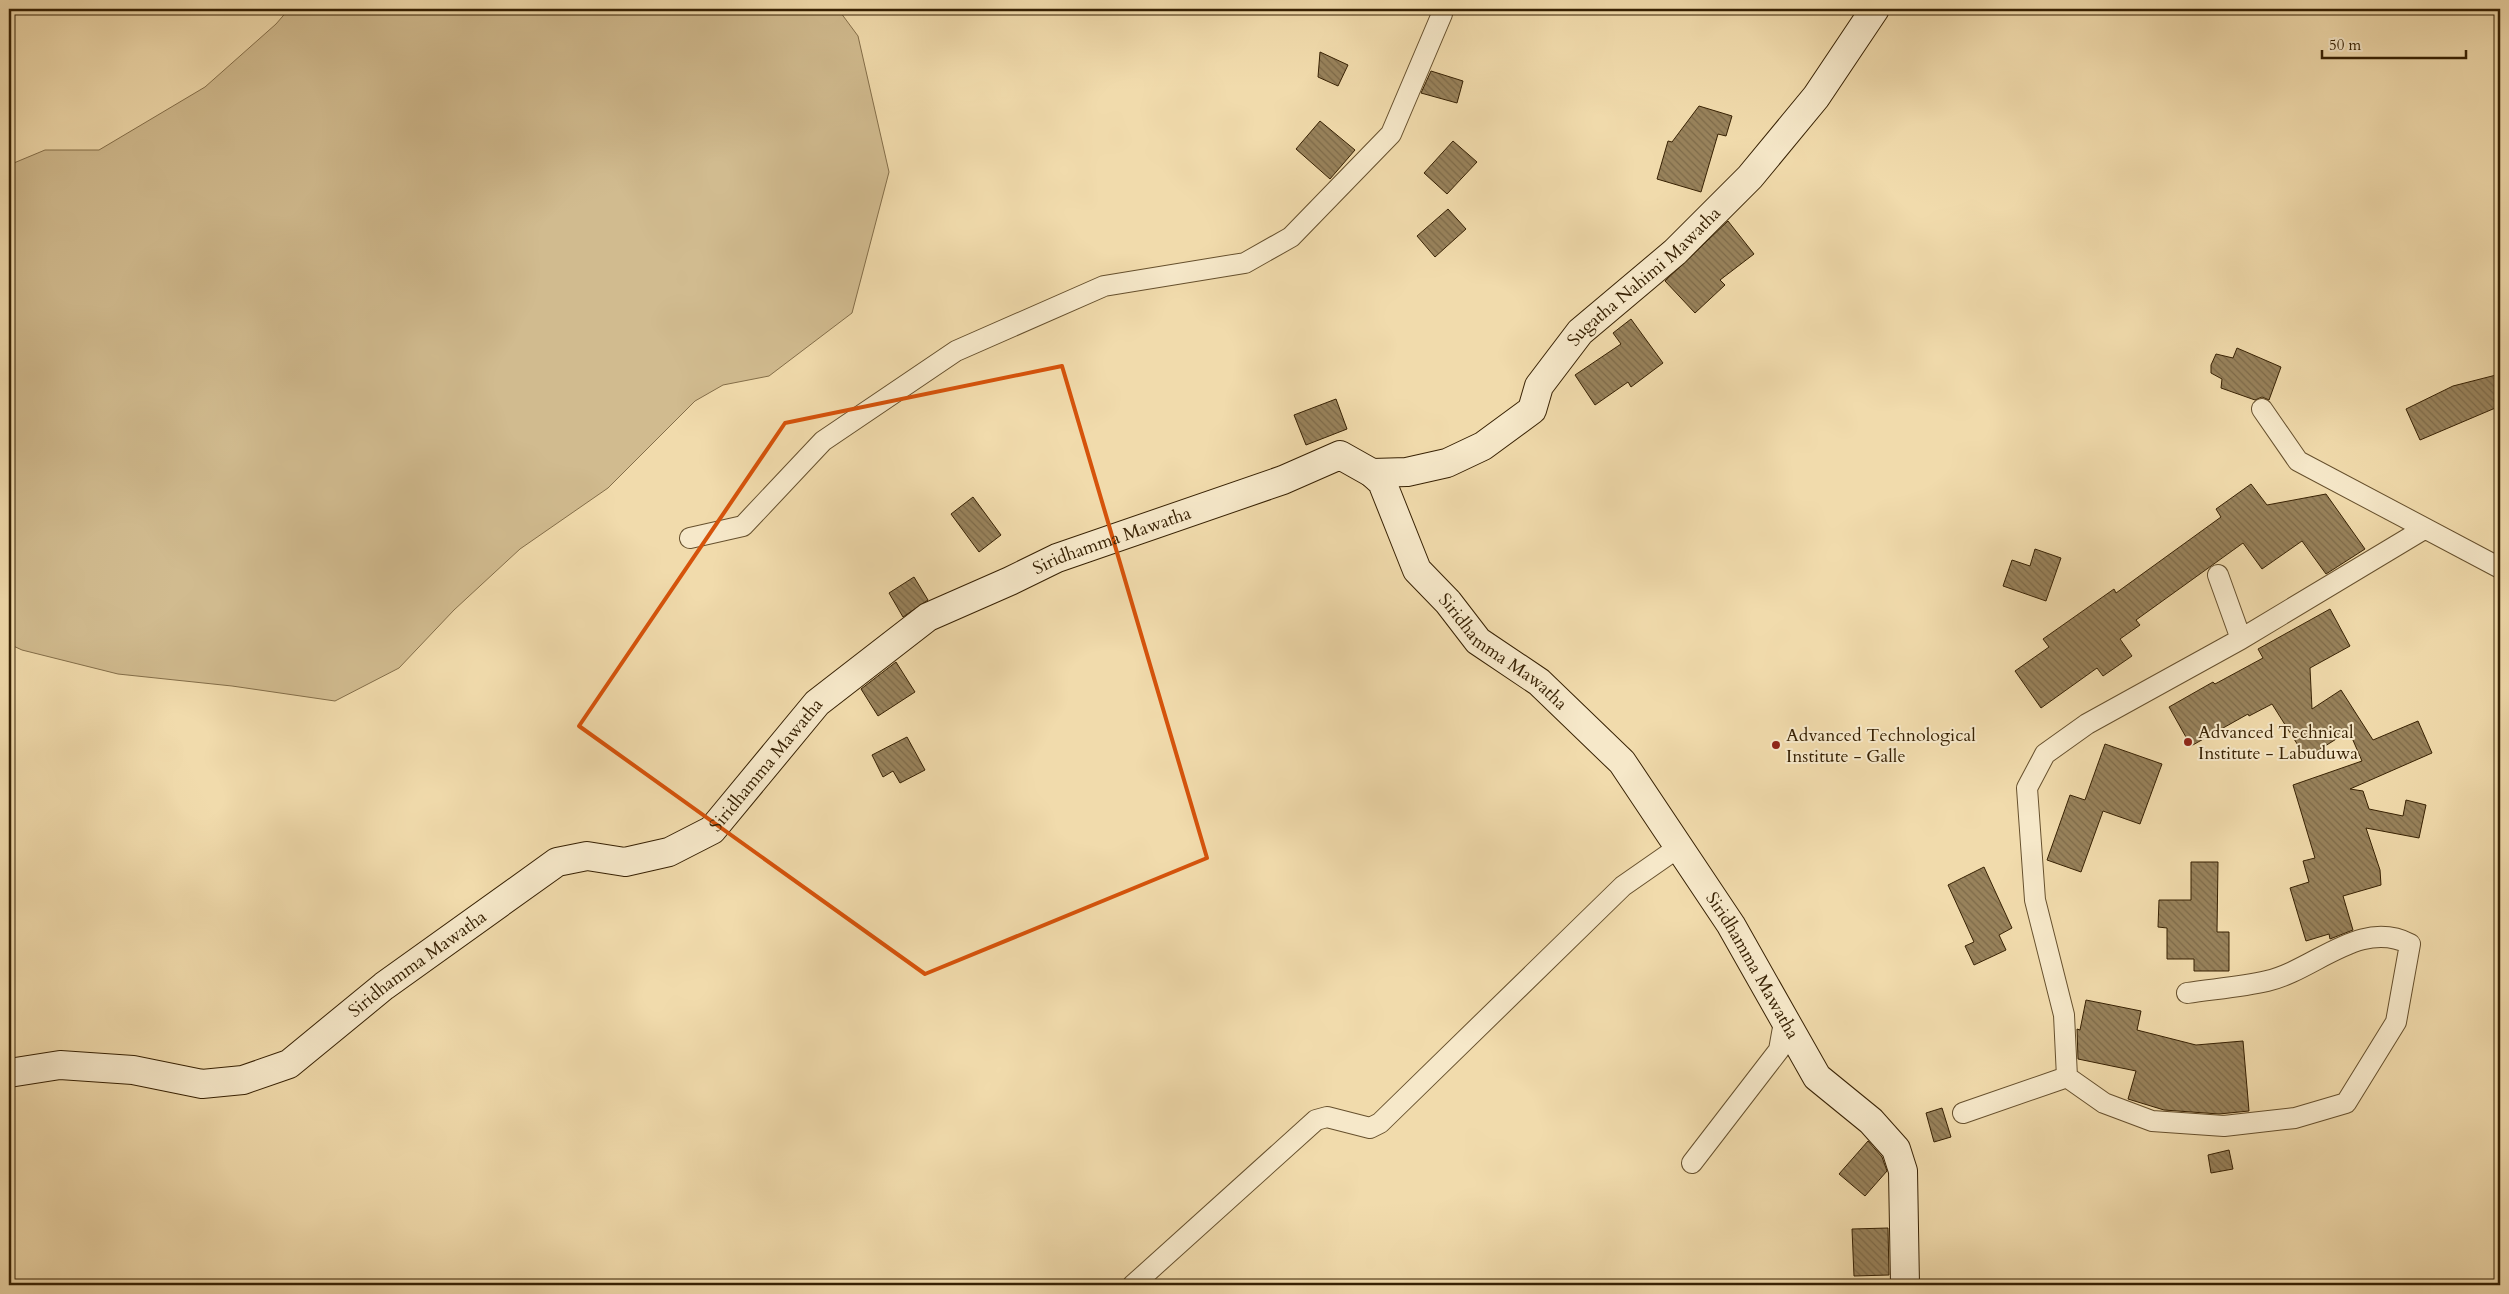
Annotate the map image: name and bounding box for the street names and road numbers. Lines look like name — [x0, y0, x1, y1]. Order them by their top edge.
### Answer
street label: Sugatha Nahimi Mawatha — [1561, 201, 1726, 351]
street label: Siridhamma Mawatha — [1028, 500, 1194, 581]
street label: Siridhamma Mawatha — [1433, 587, 1573, 716]
street label: Siridhamma Mawatha — [703, 692, 829, 837]
street label: Siridhamma Mawatha — [1700, 887, 1805, 1044]
street label: Siridhamma Mawatha — [343, 904, 492, 1023]

